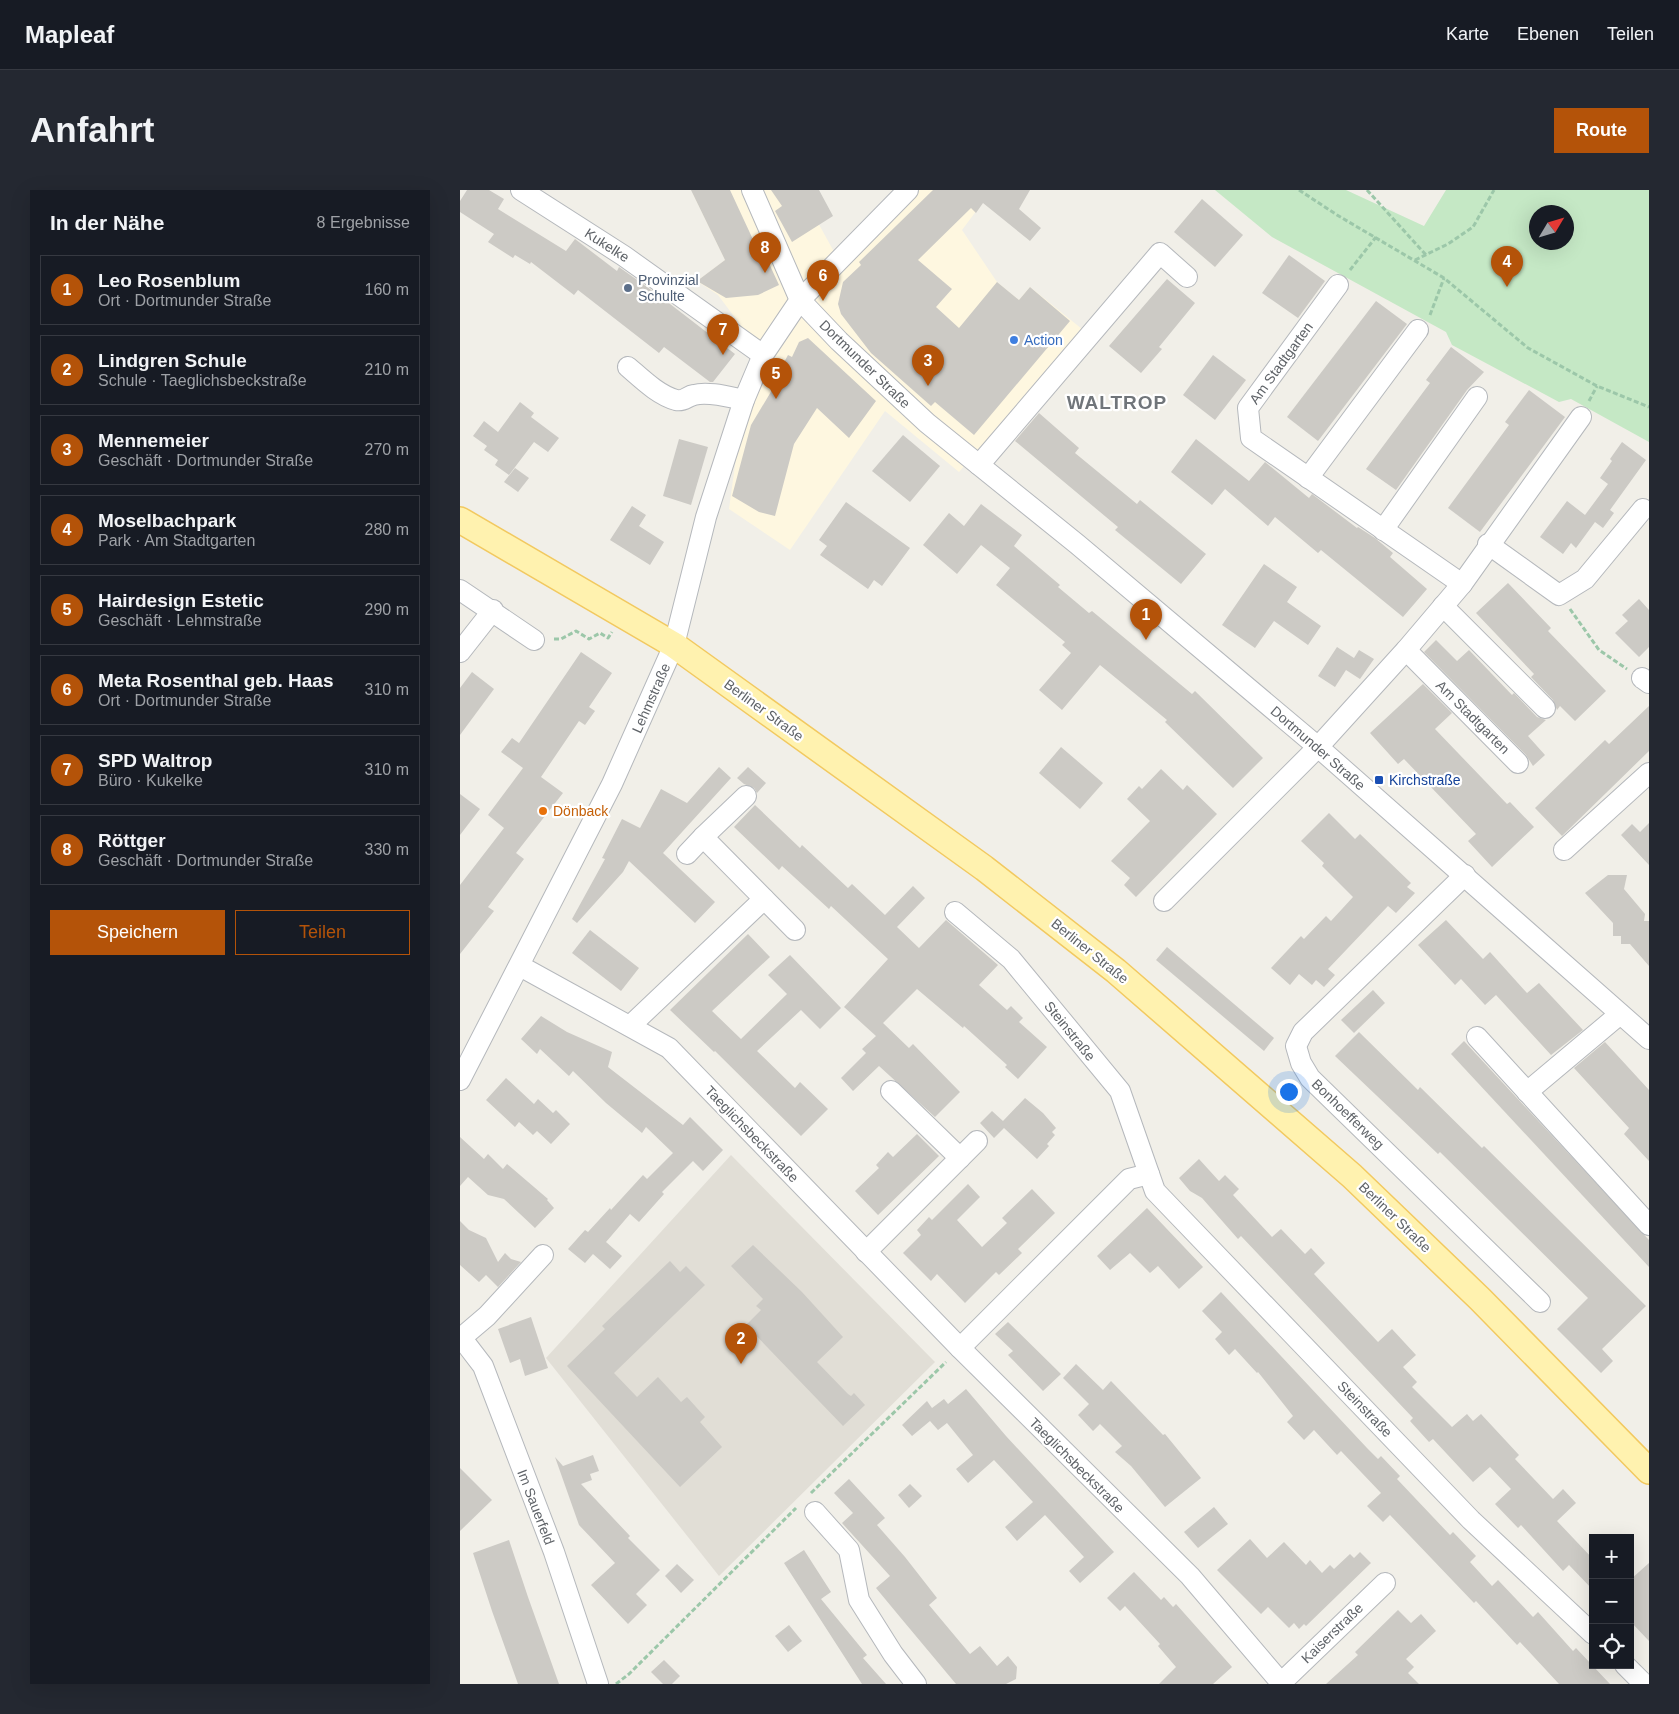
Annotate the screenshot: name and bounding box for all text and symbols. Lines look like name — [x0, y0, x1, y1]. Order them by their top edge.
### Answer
text: Mapleaf — [25, 21, 114, 48]
text: Karte — [1446, 24, 1489, 44]
text: Ebenen — [1517, 24, 1579, 44]
text: Teilen — [1607, 24, 1654, 44]
button: Route — [1554, 108, 1649, 153]
text: Anfahrt — [30, 110, 154, 149]
north arrow — [1529, 205, 1574, 250]
text: In der Nähe — [50, 211, 164, 234]
text: 8 Ergebnisse — [317, 214, 410, 231]
street label: Kukelke — [582, 225, 632, 265]
pin: 8 — [749, 232, 781, 273]
pin: 4 — [1491, 246, 1523, 287]
pin: 6 — [807, 260, 839, 301]
text: Leo Rosenblum — [98, 270, 241, 291]
place label: Provinzial Schulte — [638, 272, 699, 304]
text: 1 — [63, 281, 71, 298]
text: 160 m — [365, 281, 409, 298]
marker: Provinzial Schulte — [622, 282, 634, 294]
text: Ort · Dortmunder Straße — [98, 292, 271, 309]
pin: 7 — [707, 314, 739, 355]
street label: Dortmunder Straße — [816, 317, 914, 412]
street label: Am Stadtgarten — [1246, 319, 1316, 407]
place label: Action — [1024, 332, 1063, 348]
marker: Action — [1008, 334, 1020, 346]
pin: 3 — [912, 345, 944, 386]
text: Lindgren Schule — [98, 350, 247, 371]
pin: 5 — [760, 358, 792, 399]
text: 2 — [63, 361, 71, 378]
text: 210 m — [365, 361, 409, 378]
text: Schule · Taeglichsbeckstraße — [98, 372, 307, 389]
district label: WALTROP — [1067, 392, 1167, 413]
text: Mennemeier — [98, 430, 209, 451]
text: 3 — [63, 441, 71, 458]
text: 270 m — [365, 441, 409, 458]
text: Geschäft · Dortmunder Straße — [98, 452, 313, 469]
text: Moselbachpark — [98, 510, 236, 531]
text: 4 — [63, 521, 71, 538]
text: 280 m — [365, 521, 409, 538]
text: Park · Am Stadtgarten — [98, 532, 255, 549]
text: Hairdesign Estetic — [98, 590, 264, 611]
pin: 1 — [1130, 599, 1162, 640]
text: 5 — [63, 601, 71, 618]
text: 290 m — [365, 601, 409, 618]
text: Geschäft · Lehmstraße — [98, 612, 262, 629]
street label: Lehmstraße — [628, 660, 674, 735]
text: Meta Rosenthal geb. Haas — [98, 670, 333, 691]
street label: Berliner Straße — [721, 676, 807, 744]
street label: Am Stadtgarten — [1433, 677, 1513, 757]
text: 6 — [63, 681, 71, 698]
text: 310 m — [365, 681, 409, 698]
text: Ort · Dortmunder Straße — [98, 692, 271, 709]
street label: Dortmunder Straße — [1268, 703, 1369, 793]
text: SPD Waltrop — [98, 750, 212, 771]
text: 7 — [63, 761, 71, 778]
text: 310 m — [365, 761, 409, 778]
text: Büro · Kukelke — [98, 772, 203, 789]
place label: Kirchstraße — [1389, 772, 1461, 788]
marker: Kirchstraße — [1373, 774, 1385, 786]
place label: Dönback — [553, 803, 609, 819]
marker: Dönback — [537, 805, 549, 817]
text: Röttger — [98, 830, 166, 851]
text: 8 — [63, 841, 71, 858]
text: 330 m — [365, 841, 409, 858]
text: Geschäft · Dortmunder Straße — [98, 852, 313, 869]
button: Speichern — [50, 910, 225, 955]
button: Teilen — [235, 910, 410, 955]
street label: Berliner Straße — [1048, 915, 1132, 987]
street label: Steinstraße — [1041, 998, 1099, 1064]
street label: Bonhoefferweg — [1309, 1076, 1387, 1152]
your location — [1276, 1079, 1302, 1105]
street label: Taeglichsbeckstraße — [702, 1083, 802, 1186]
street label: Berliner Straße — [1356, 1179, 1435, 1256]
pin: 2 — [725, 1323, 757, 1364]
street label: Steinstraße — [1334, 1378, 1396, 1440]
street label: Taeglichsbeckstraße — [1026, 1414, 1128, 1516]
street label: Im Sauerfeld — [514, 1467, 558, 1547]
map controls — [1589, 1534, 1634, 1669]
button: + — [1589, 1534, 1634, 1579]
button: − — [1589, 1579, 1634, 1624]
street label: Kaiserstraße — [1298, 1600, 1366, 1666]
button: locate — [1589, 1624, 1634, 1669]

